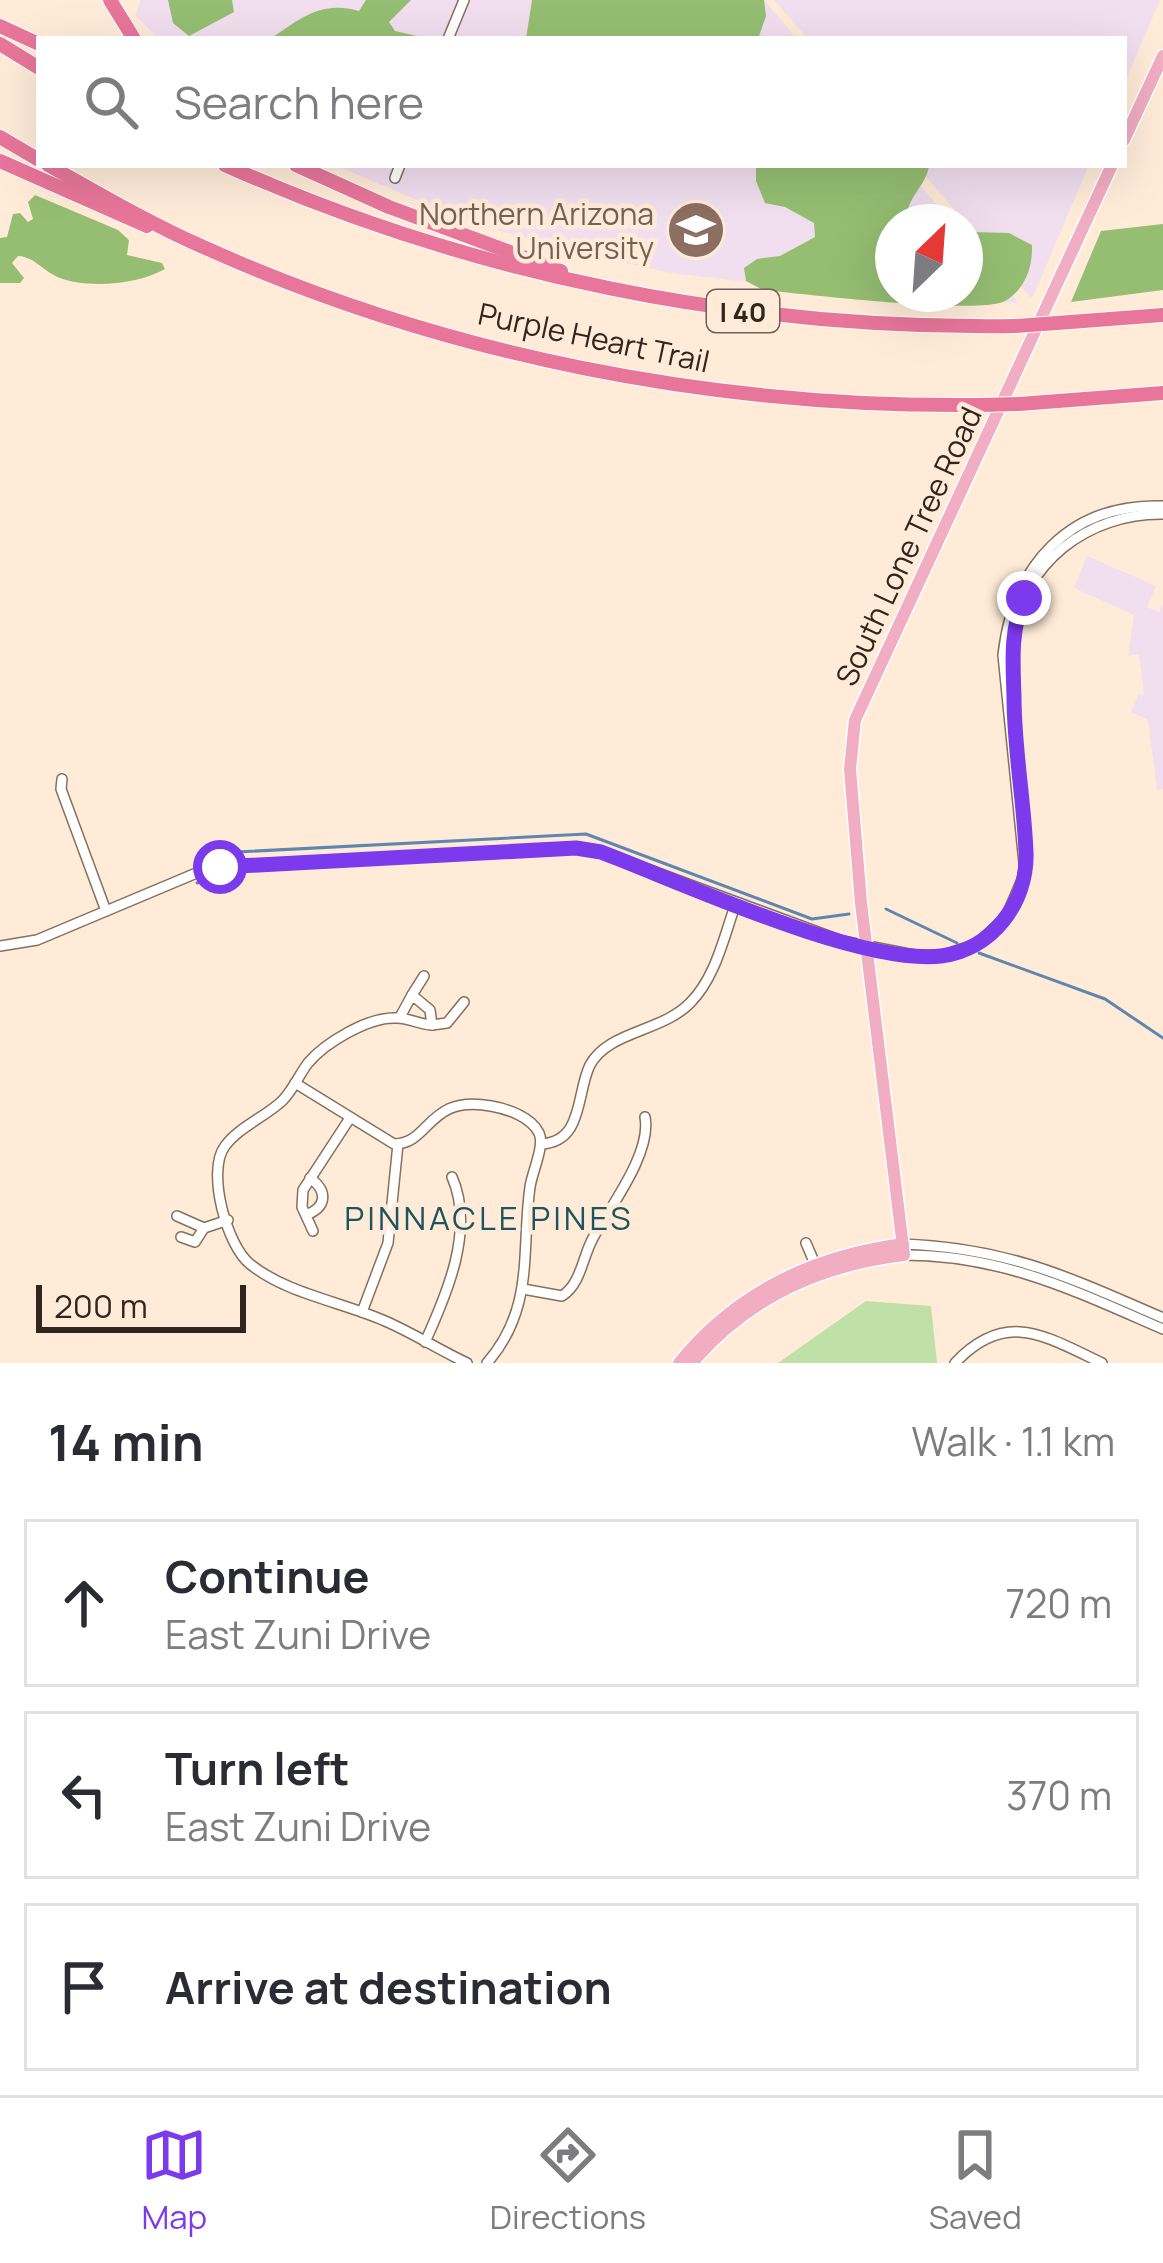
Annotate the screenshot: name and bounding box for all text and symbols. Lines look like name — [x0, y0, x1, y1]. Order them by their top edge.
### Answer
search box — [36, 36, 1127, 168]
icon: search — [78, 69, 144, 135]
text: Search here — [174, 71, 424, 133]
place label: Northern Arizona University — [419, 193, 654, 268]
school or university icon: Northern Arizona University — [665, 199, 727, 261]
north arrow — [875, 204, 983, 312]
road number: I 40 — [707, 290, 779, 332]
street label: Purple Heart Trail — [475, 292, 713, 382]
street label: South Lone Tree Road — [825, 400, 991, 692]
route end — [997, 571, 1051, 625]
route start — [193, 840, 247, 894]
district label: PINNACLE PINES — [344, 1195, 634, 1240]
scale bar — [36, 1279, 246, 1332]
text: 200 m — [54, 1283, 148, 1328]
text: 14 min — [48, 1407, 204, 1476]
text: Walk · 1.1 km — [911, 1414, 1115, 1468]
text: Continue — [165, 1545, 370, 1607]
icon: ahead — [51, 1570, 117, 1636]
text: 720 m — [1006, 1576, 1112, 1630]
text: East Zuni Drive — [165, 1607, 431, 1661]
text: Turn left — [165, 1737, 350, 1799]
icon: left — [51, 1762, 117, 1828]
text: 370 m — [1006, 1768, 1112, 1822]
text: East Zuni Drive — [165, 1799, 431, 1853]
icon: arrive — [51, 1954, 117, 2020]
text: Arrive at destination — [165, 1956, 612, 2018]
tab: Map — [141, 2122, 207, 2239]
tab: Directions — [490, 2122, 646, 2239]
tab: Saved — [929, 2122, 1022, 2239]

